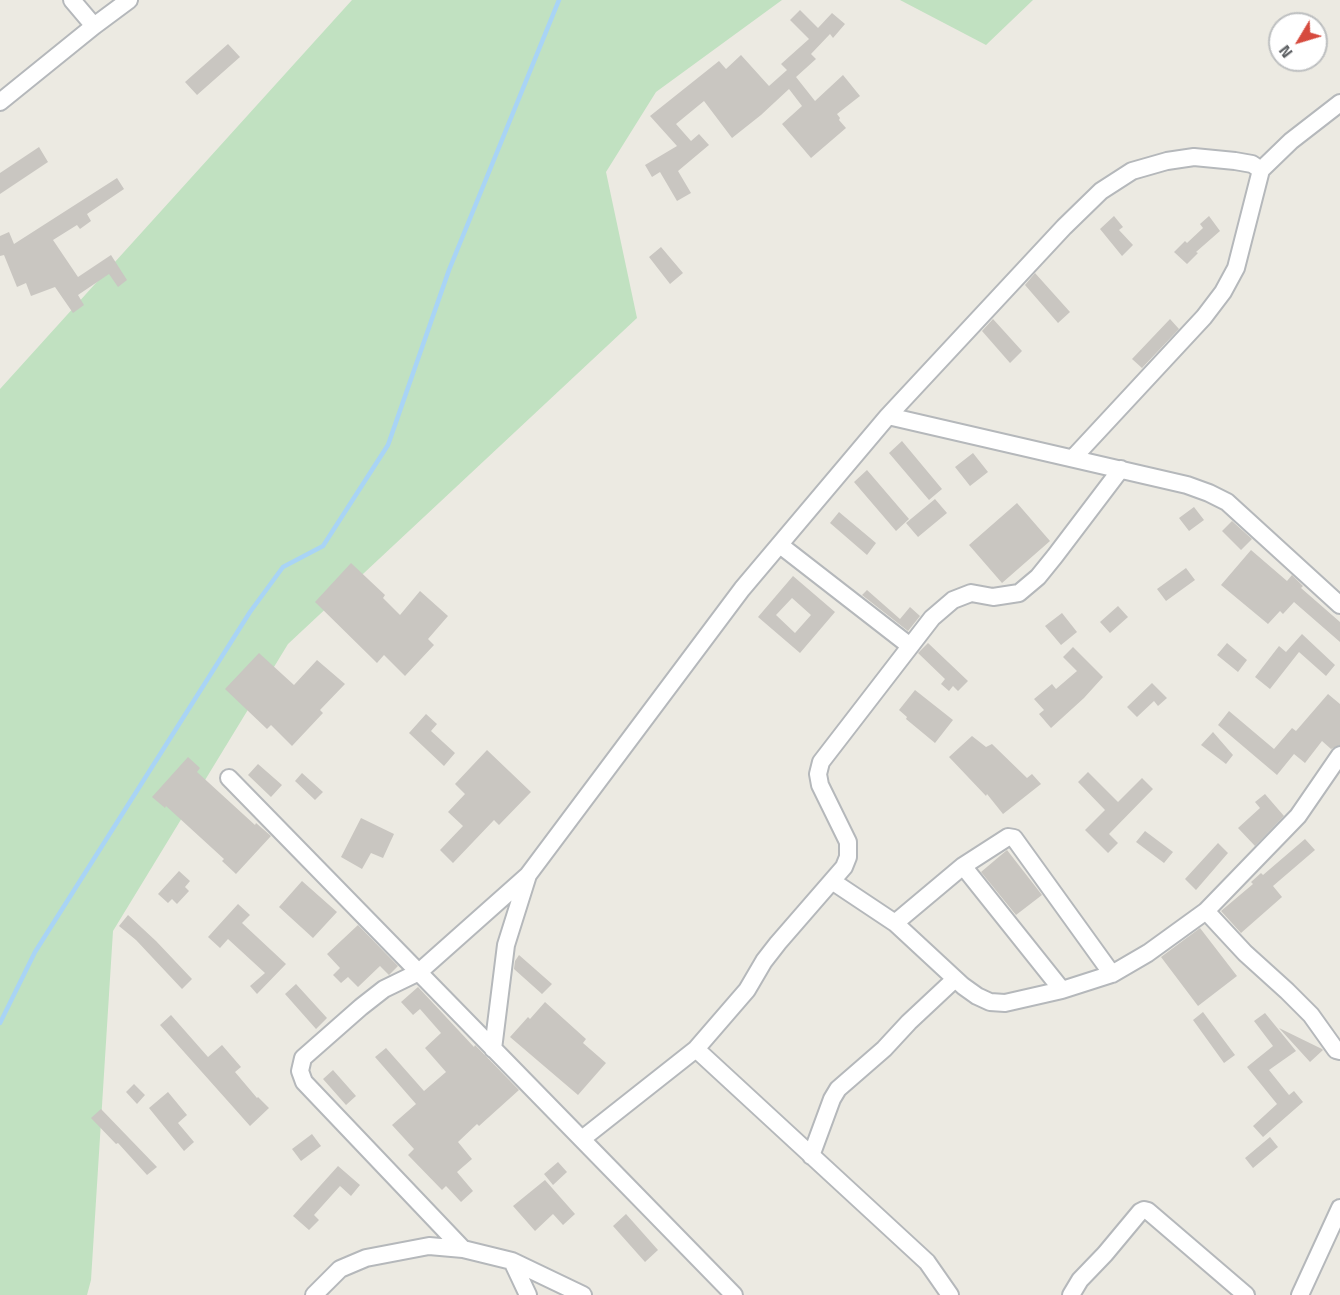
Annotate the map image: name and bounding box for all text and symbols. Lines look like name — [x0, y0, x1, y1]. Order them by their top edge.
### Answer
north arrow — [1268, 12, 1328, 72]
text: N — [1273, 40, 1298, 64]

